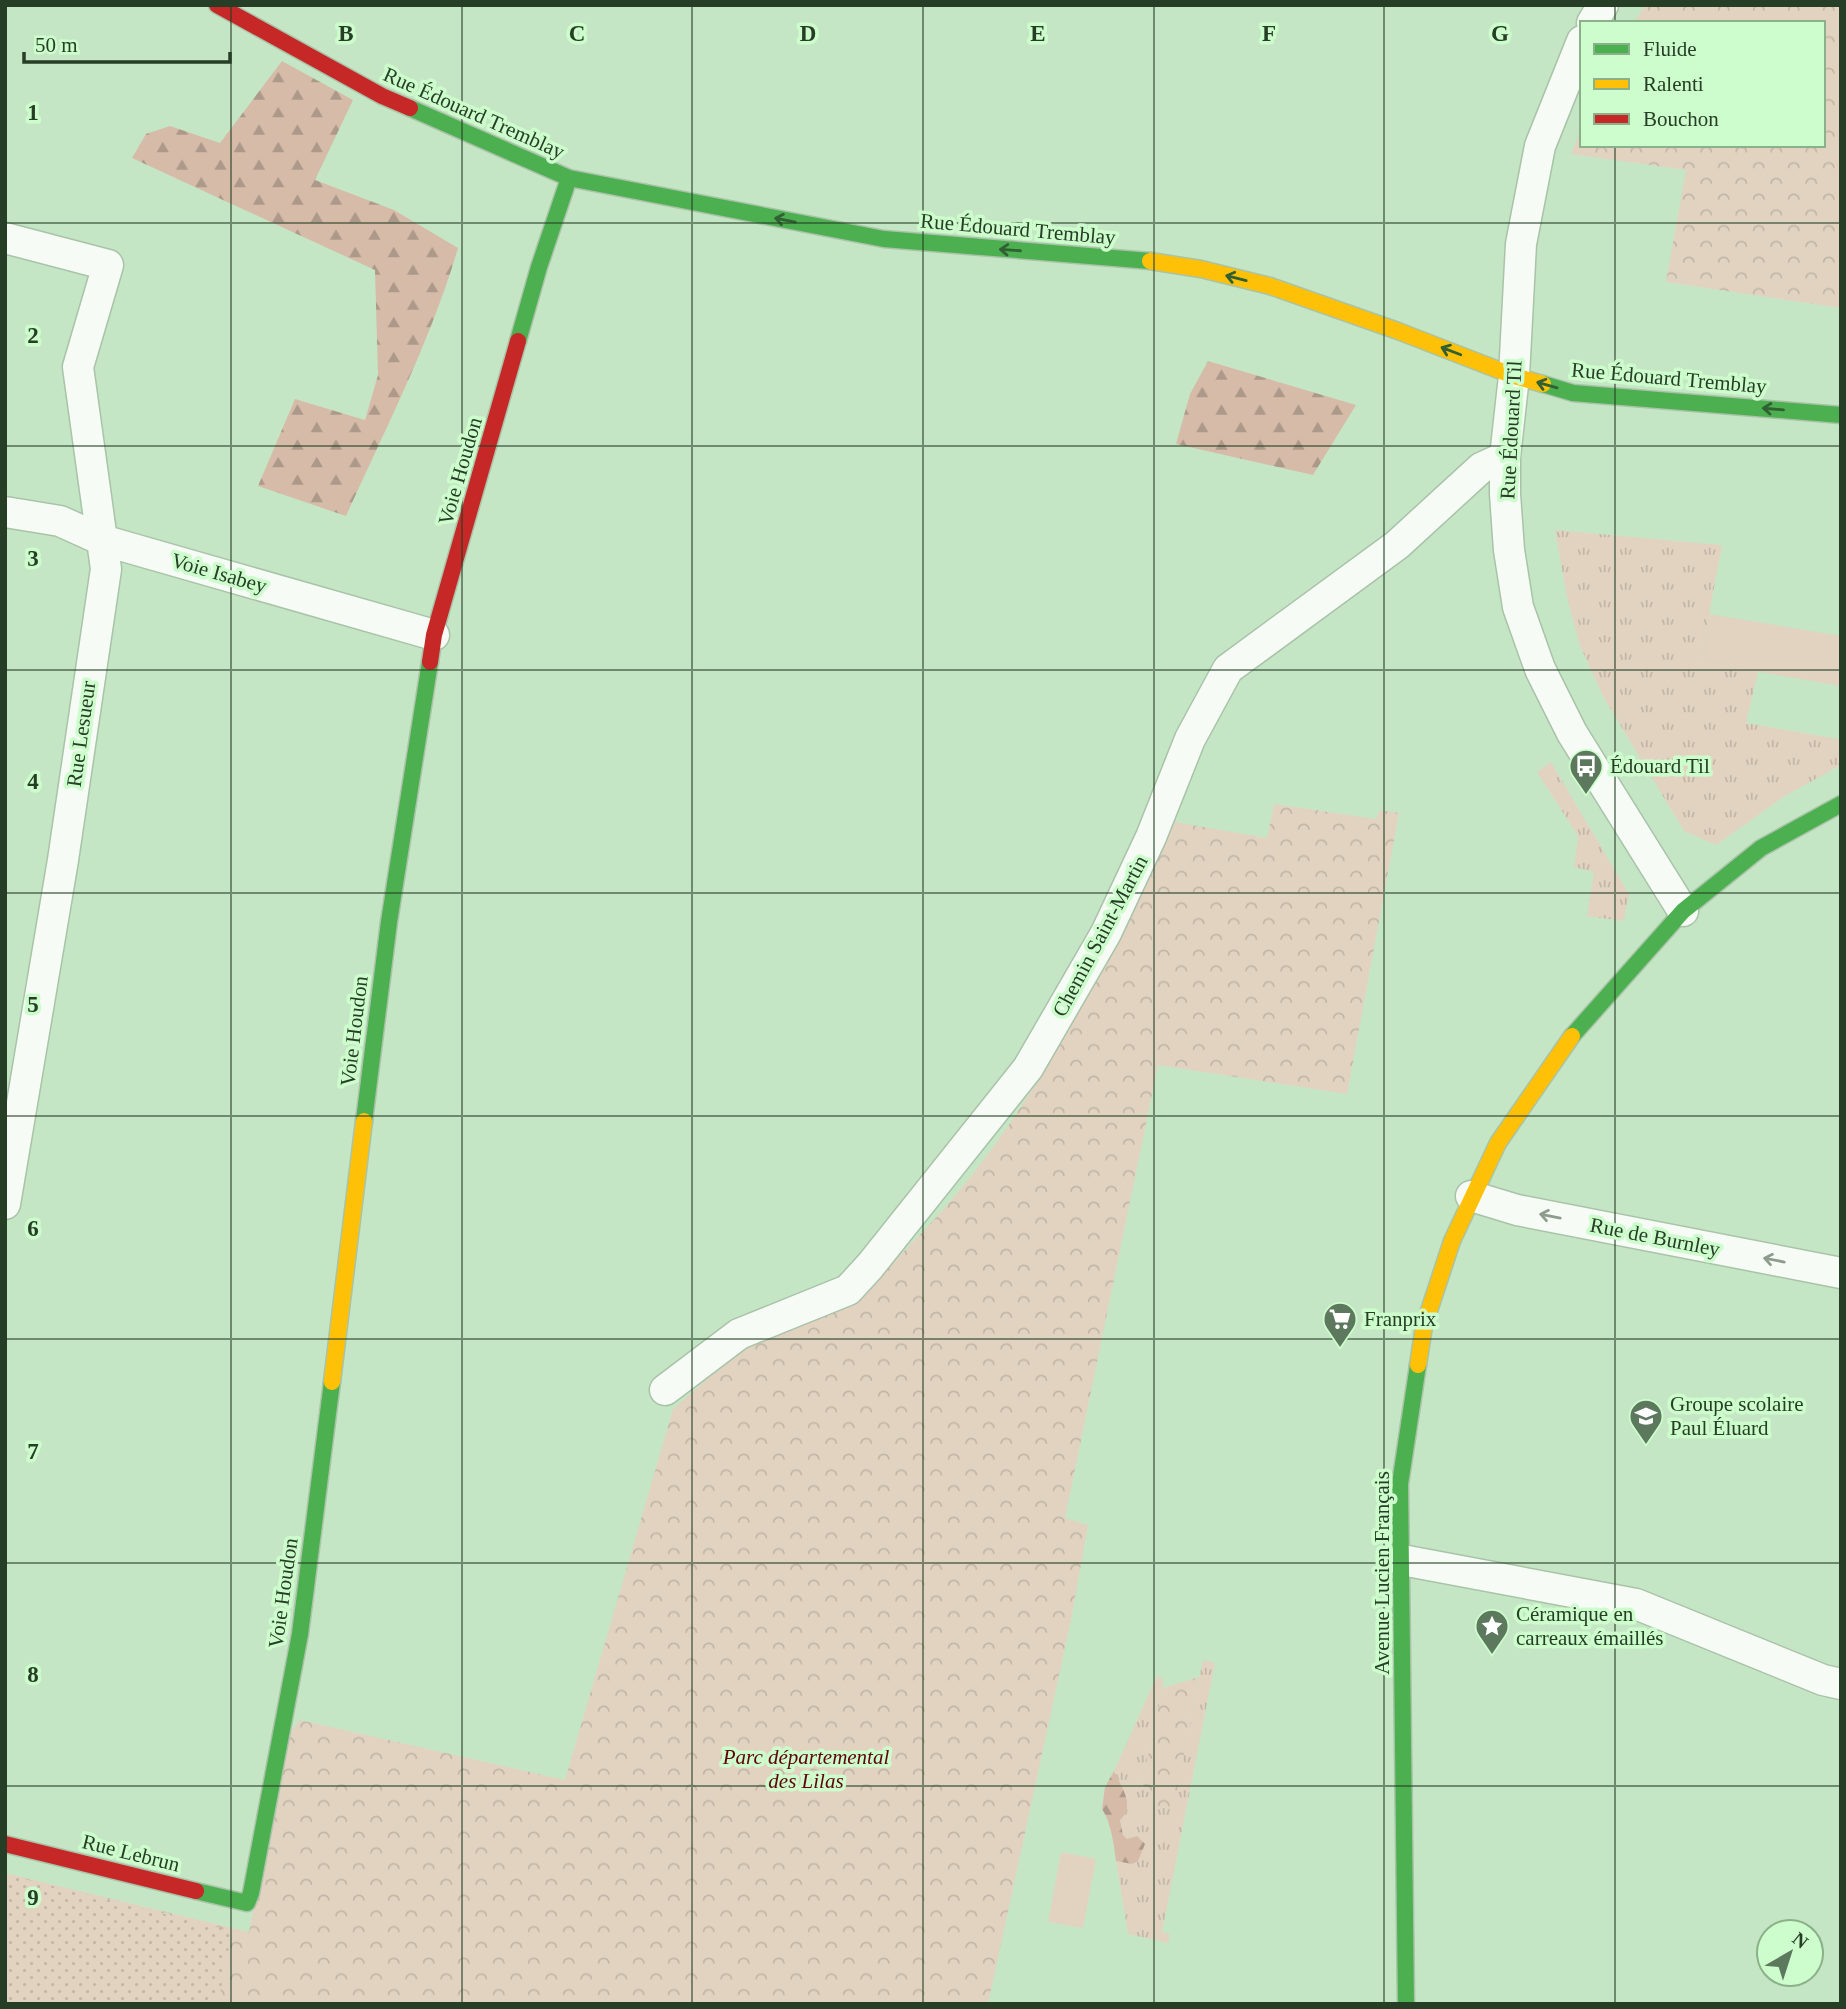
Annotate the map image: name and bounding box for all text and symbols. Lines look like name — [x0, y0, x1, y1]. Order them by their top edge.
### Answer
scale bar — [24, 21, 231, 65]
text: B — [338, 21, 354, 46]
text: C — [569, 21, 585, 46]
text: D — [800, 21, 816, 46]
text: E — [1030, 21, 1046, 46]
text: F — [1262, 21, 1276, 46]
text: G — [1491, 21, 1509, 46]
legend — [1580, 21, 1825, 147]
text: 50 m — [35, 33, 78, 57]
text: Fluide — [1643, 37, 1697, 61]
street label: Rue Édouard Tremblay — [380, 62, 569, 164]
text: Ralenti — [1643, 72, 1704, 96]
text: 1 — [27, 100, 39, 125]
text: Bouchon — [1643, 107, 1719, 131]
street label: Rue Édouard Tremblay — [919, 209, 1117, 250]
one-way arrow — [774, 213, 797, 227]
one-way arrow — [999, 243, 1022, 256]
one-way arrow — [1225, 271, 1247, 284]
text: 2 — [27, 323, 39, 348]
one-way arrow — [1440, 344, 1462, 357]
street label: Rue Édouard Tremblay — [1570, 358, 1768, 399]
street label: Rue Édouard Til — [1495, 360, 1527, 500]
one-way arrow — [1536, 378, 1558, 391]
one-way arrow — [1762, 402, 1785, 415]
street label: Voie Houdon — [433, 414, 487, 528]
text: 3 — [27, 546, 39, 571]
street label: Voie Isabey — [169, 548, 270, 598]
street label: Rue Lesueur — [62, 679, 100, 789]
bus stop icon: Édouard Til — [1567, 747, 1605, 796]
place label: Édouard Til — [1610, 754, 1710, 778]
text: 4 — [27, 769, 39, 794]
street label: Chemin Saint-Martin — [1047, 851, 1153, 1021]
street label: Voie Houdon — [335, 974, 373, 1088]
text: 5 — [27, 992, 39, 1017]
one-way arrow — [1540, 1209, 1562, 1223]
street label: Rue de Burnley — [1588, 1213, 1722, 1261]
text: 6 — [27, 1216, 39, 1241]
one-way arrow — [1763, 1252, 1786, 1266]
supermarket icon: Franprix — [1321, 1300, 1359, 1349]
place label: Franprix — [1364, 1307, 1437, 1331]
place label: Groupe scolaire Paul Éluard — [1670, 1392, 1804, 1440]
school or university icon: Groupe scolaire Paul Éluard — [1627, 1397, 1665, 1446]
text: 7 — [27, 1439, 39, 1464]
street label: Avenue Lucien Français — [1370, 1471, 1394, 1675]
street label: Voie Houdon — [263, 1536, 303, 1650]
place label: Céramique en carreaux émaillés — [1516, 1602, 1664, 1650]
place icon: Céramique en carreaux émaillés — [1473, 1607, 1511, 1656]
text: 8 — [27, 1662, 39, 1687]
park label: Parc départemental des Lilas — [722, 1745, 889, 1793]
street label: Rue Lebrun — [80, 1829, 183, 1877]
text: 9 — [27, 1885, 39, 1910]
north arrow — [1755, 1918, 1825, 1988]
text: N — [1788, 1928, 1813, 1953]

